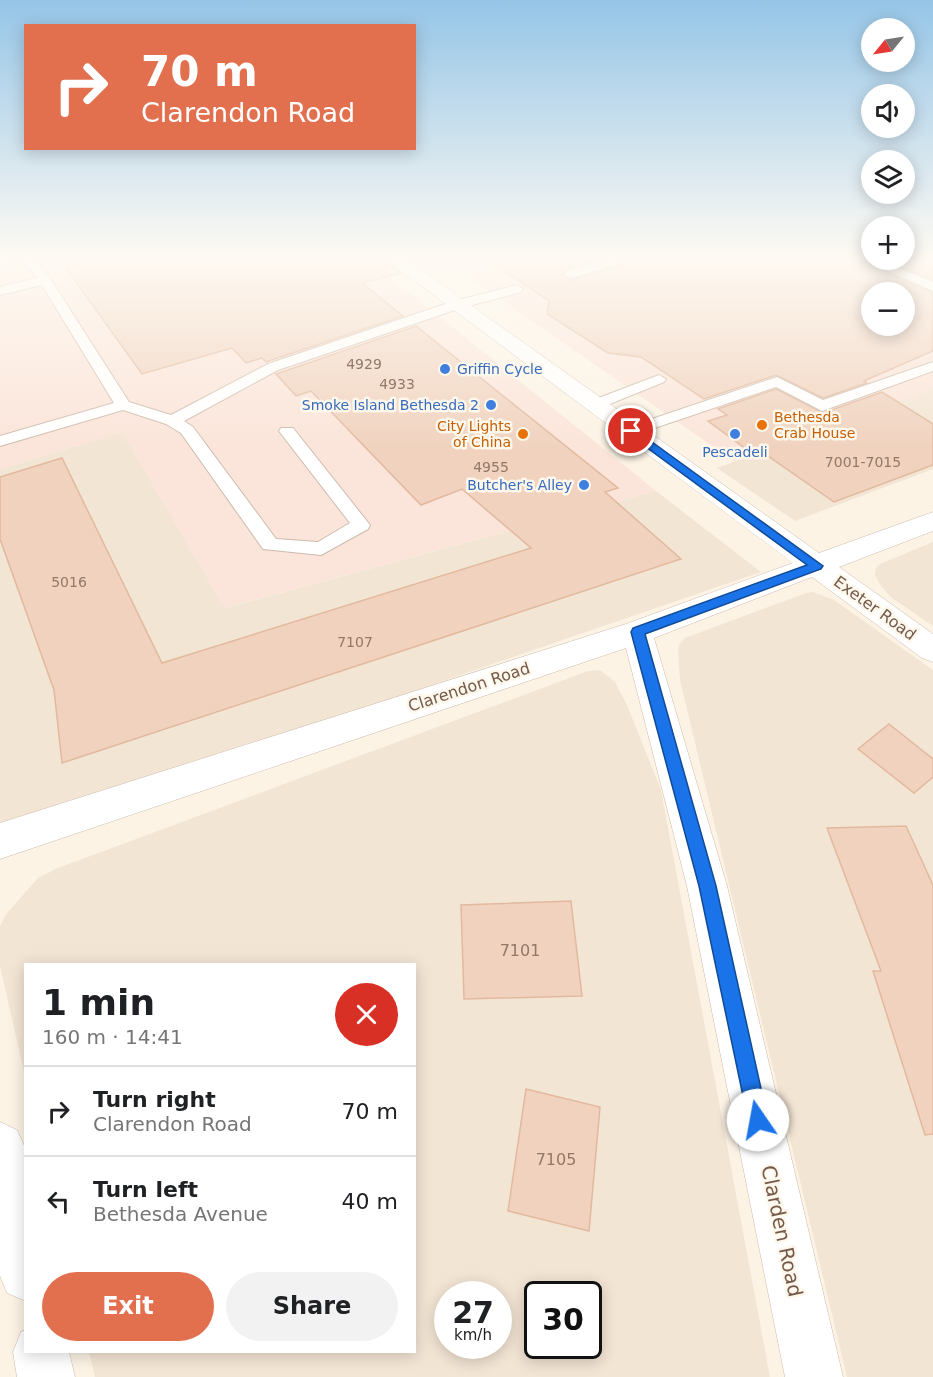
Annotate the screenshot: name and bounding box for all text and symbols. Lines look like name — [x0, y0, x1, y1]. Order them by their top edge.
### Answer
north arrow — [861, 18, 915, 72]
map controls — [861, 18, 915, 336]
text: 70 m — [141, 47, 258, 96]
icon: right — [42, 48, 120, 126]
button: sound — [861, 84, 915, 138]
text: Clarendon Road — [141, 97, 355, 128]
button: layers — [861, 150, 915, 204]
button: + — [861, 216, 915, 270]
button: − — [861, 282, 915, 336]
house number: 4929 — [346, 356, 382, 372]
place label: Griffin Cycle — [457, 361, 543, 377]
marker: Griffin Cycle — [438, 362, 452, 376]
house number: 4933 — [379, 376, 415, 392]
place label: Smoke Island Bethesda 2 — [302, 397, 479, 413]
marker: Smoke Island Bethesda 2 — [484, 398, 498, 412]
pin — [605, 405, 656, 456]
place label: Bethesda Crab House — [774, 409, 855, 441]
icon: arrive — [614, 414, 647, 447]
place label: City Lights of China — [437, 418, 511, 450]
marker: Bethesda Crab House — [755, 418, 769, 432]
marker: City Lights of China — [516, 427, 530, 441]
marker: Pescadeli — [728, 427, 742, 441]
place label: Pescadeli — [702, 444, 768, 460]
house number: 7001-7015 — [825, 454, 901, 470]
house number: 4955 — [473, 459, 509, 475]
place label: Butcher's Alley — [467, 477, 572, 493]
marker: Butcher's Alley — [577, 478, 591, 492]
street label: Exeter Road — [830, 572, 920, 644]
house number: 5016 — [51, 574, 87, 590]
house number: 7107 — [337, 634, 373, 650]
street label: Clarendon Road — [406, 658, 532, 716]
house number: 7101 — [500, 941, 540, 960]
text: 1 min — [42, 982, 155, 1023]
button: close — [335, 983, 398, 1046]
text: 160 m · 14:41 — [42, 1025, 183, 1049]
text: Turn right — [93, 1087, 216, 1112]
position arrow — [726, 1088, 790, 1152]
icon: right — [42, 1095, 75, 1128]
text: 70 m — [342, 1099, 398, 1124]
text: Clarendon Road — [93, 1112, 252, 1136]
house number: 7105 — [536, 1150, 576, 1169]
street label: Clarden Road — [756, 1163, 808, 1299]
text: Turn left — [93, 1177, 198, 1202]
icon: left — [42, 1185, 75, 1218]
text: 40 m — [342, 1189, 398, 1214]
text: Bethesda Avenue — [93, 1202, 268, 1226]
button: Exit — [42, 1272, 214, 1341]
button: Share — [226, 1272, 398, 1341]
speed limit sign: 30 — [524, 1281, 602, 1359]
text: 27 — [452, 1295, 494, 1330]
text: km/h — [454, 1326, 492, 1344]

